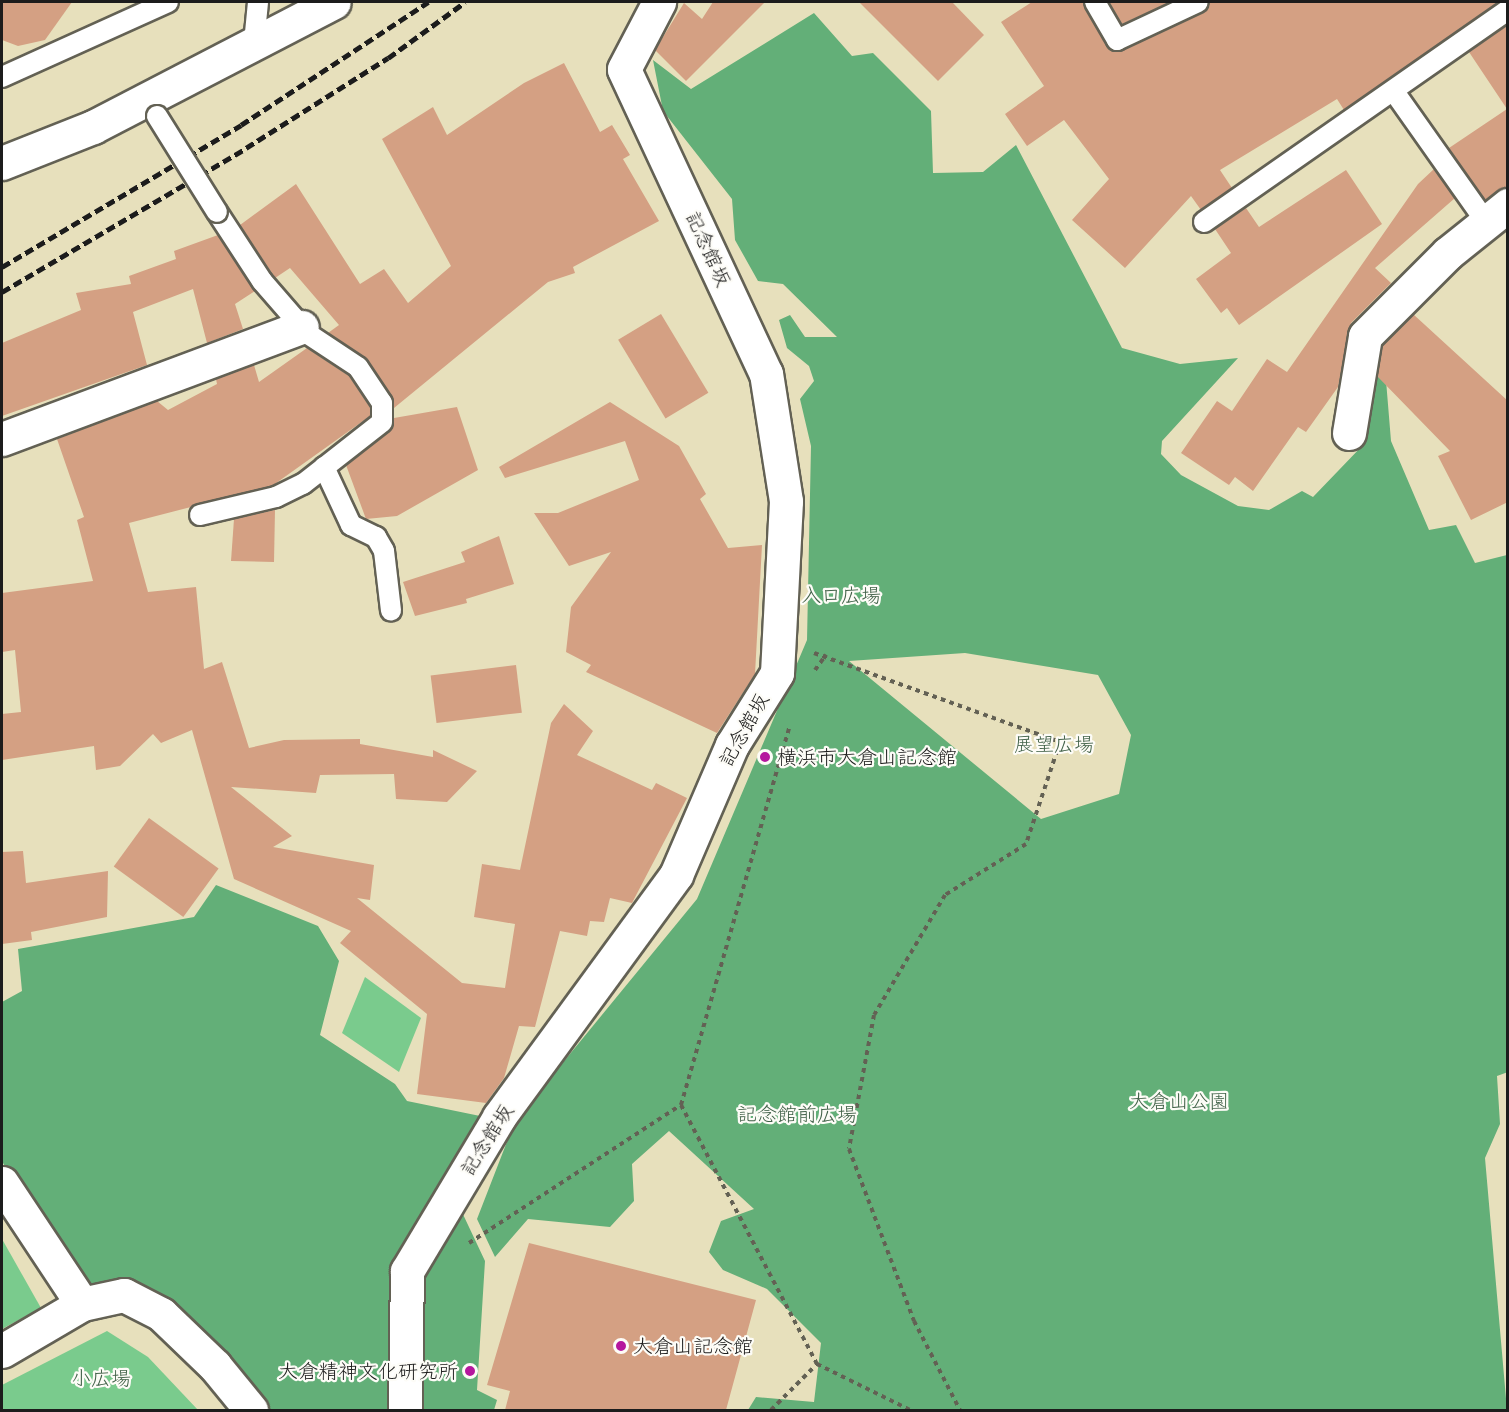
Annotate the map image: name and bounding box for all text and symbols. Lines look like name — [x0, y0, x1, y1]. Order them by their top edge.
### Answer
street label: 記念館坂 — [680, 208, 736, 290]
park label: 入口広場 — [801, 583, 881, 607]
street label: 記念館坂 — [714, 689, 774, 771]
park label: 展望広場 — [1014, 732, 1094, 756]
place label: 横浜市大倉山記念館 — [777, 745, 957, 769]
marker: 横浜市大倉山記念館 — [758, 750, 772, 764]
park label: 大倉山公園 — [1129, 1089, 1229, 1113]
street label: 記念館坂 — [456, 1100, 518, 1180]
park label: 記念館前広場 — [737, 1102, 857, 1126]
place label: 大倉山記念館 — [633, 1334, 753, 1358]
marker: 大倉山記念館 — [614, 1339, 628, 1353]
place label: 大倉精神文化研究所 — [278, 1359, 458, 1383]
marker: 大倉精神文化研究所 — [463, 1364, 477, 1378]
park label: 小広場 — [71, 1366, 131, 1390]

